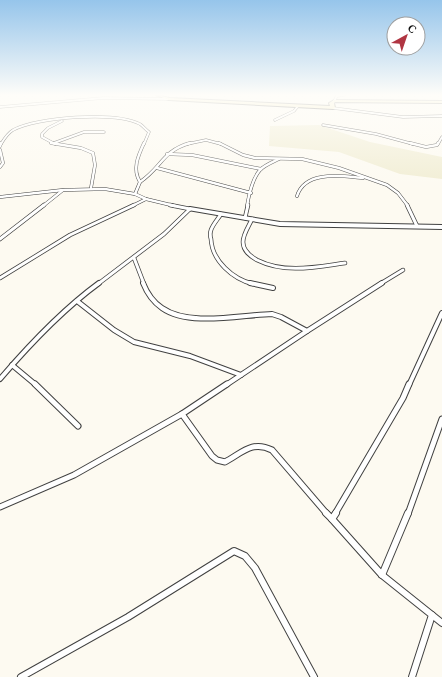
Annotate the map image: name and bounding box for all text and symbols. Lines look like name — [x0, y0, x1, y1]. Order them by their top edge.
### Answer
north arrow — [386, 16, 426, 56]
text: С — [404, 20, 421, 38]

